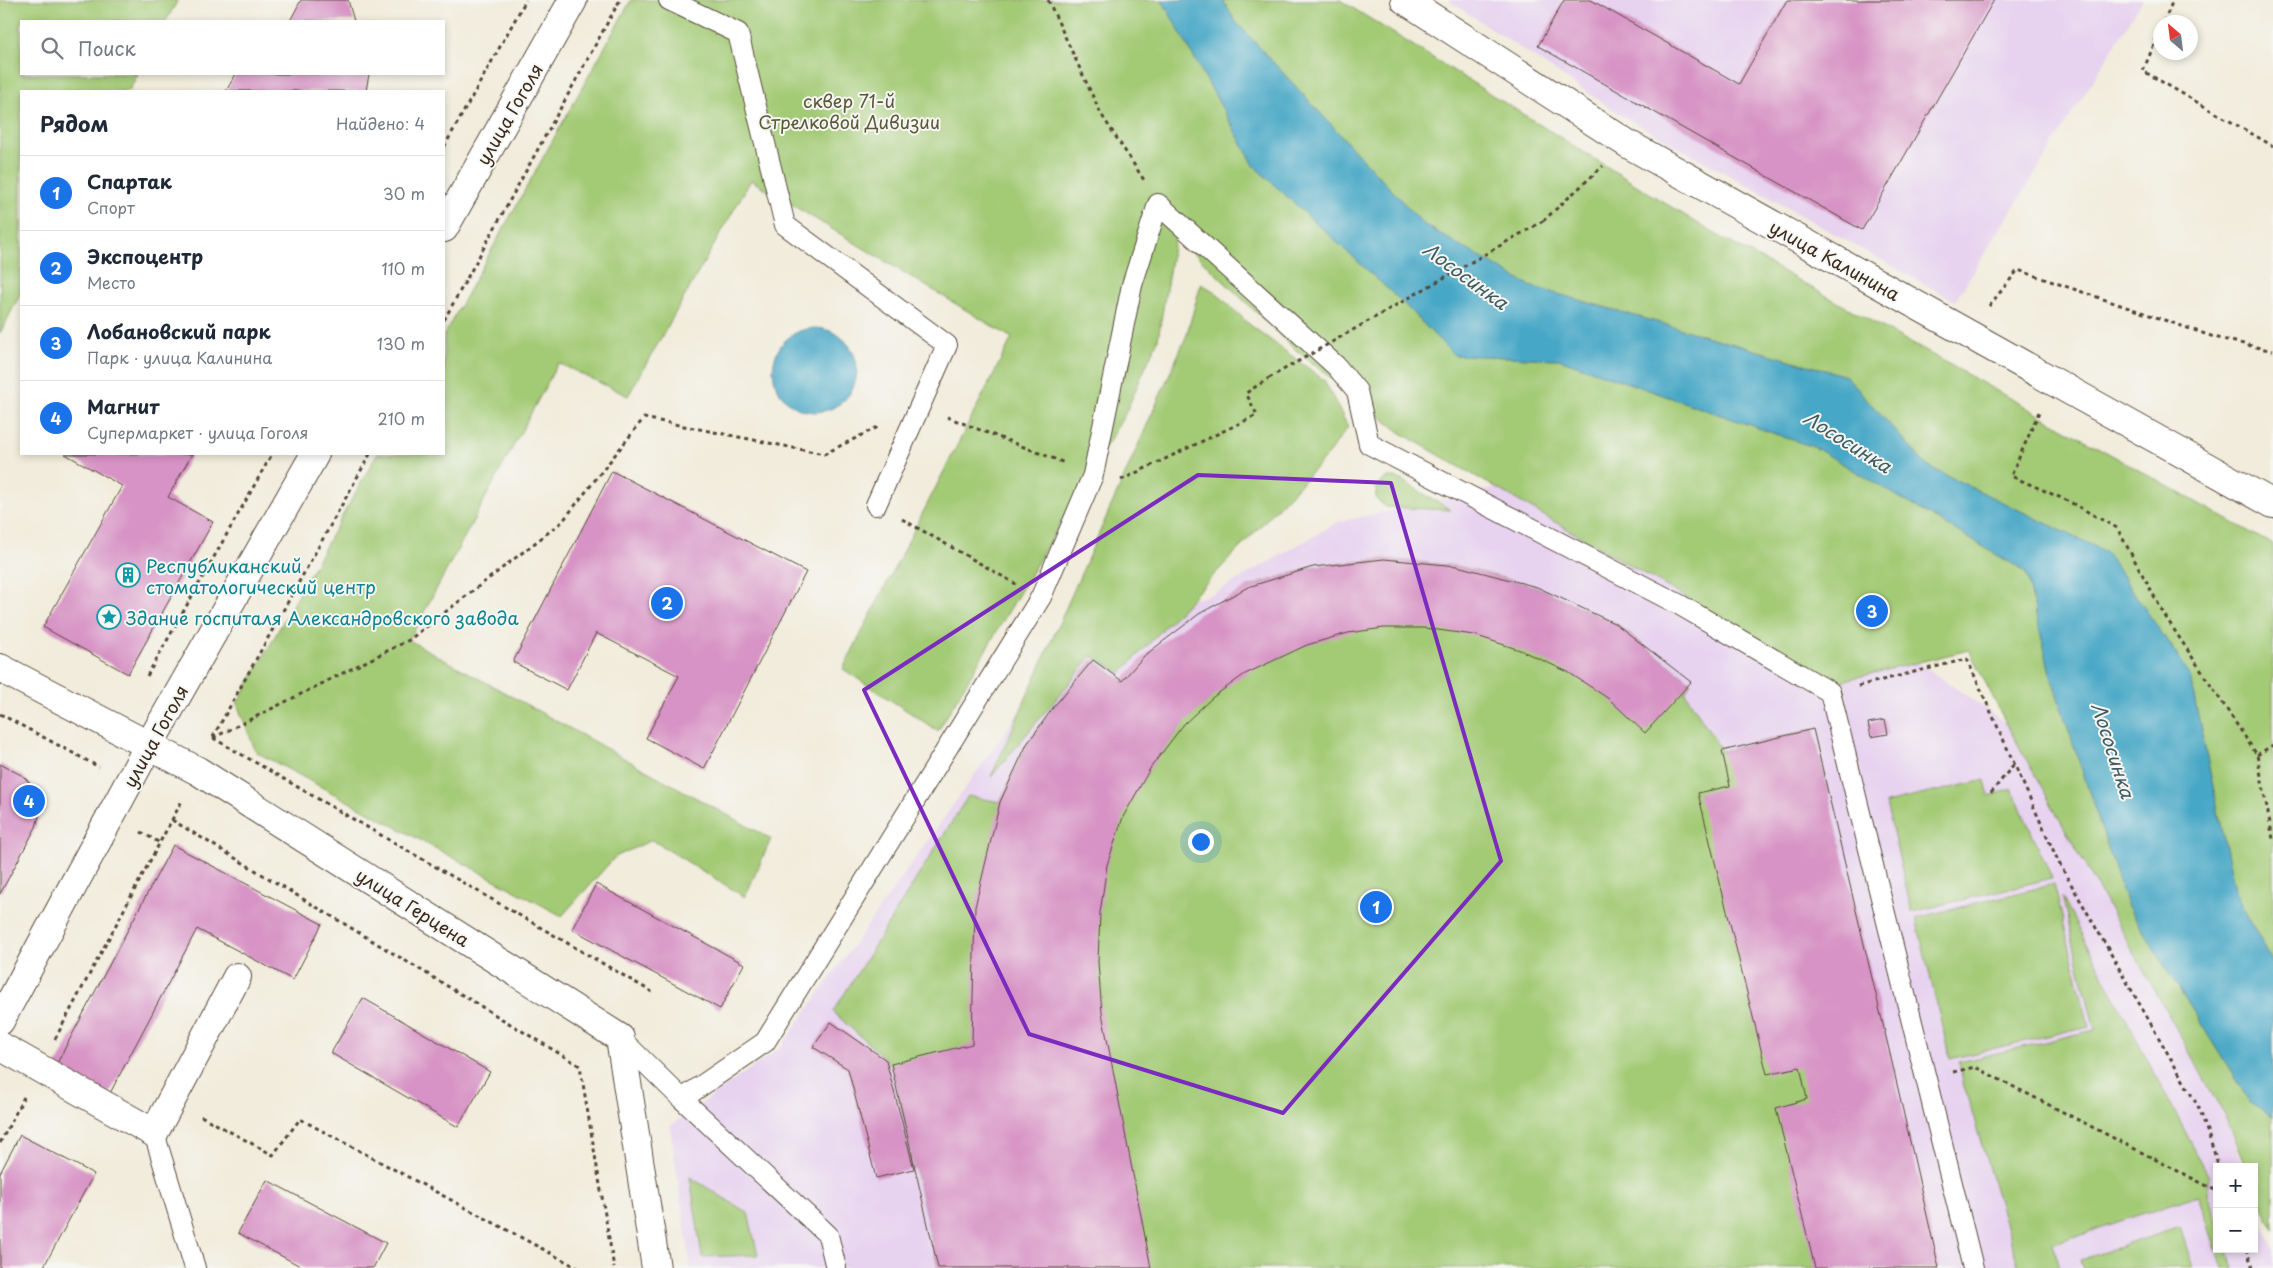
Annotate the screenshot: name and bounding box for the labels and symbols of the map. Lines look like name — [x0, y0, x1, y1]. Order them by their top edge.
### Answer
north arrow — [2153, 15, 2198, 60]
street label: улица Гоголя — [469, 58, 549, 170]
park label: сквер 71-й Стрелковой Дивизии — [758, 87, 940, 135]
street label: улица Калинина — [1765, 213, 1906, 307]
water label: Лососинка — [1418, 235, 1515, 316]
water label: Лососинка — [1798, 403, 1899, 480]
place label: Республиканский стоматологический центр — [146, 552, 376, 600]
building icon: Республиканский стоматологический центр — [115, 562, 141, 588]
pin: 2 — [651, 584, 683, 622]
pin: 3 — [1856, 592, 1888, 630]
place icon: Здание госпиталя Александровского завода — [96, 604, 122, 630]
place label: Здание госпиталя Александровского завода — [126, 604, 519, 631]
street label: улица Гоголя — [116, 680, 194, 792]
water label: Лососинка — [2085, 698, 2143, 803]
pin: 4 — [13, 782, 45, 820]
your location — [1188, 829, 1214, 855]
street label: улица Герцена — [351, 861, 476, 953]
pin: 1 — [1360, 888, 1392, 926]

